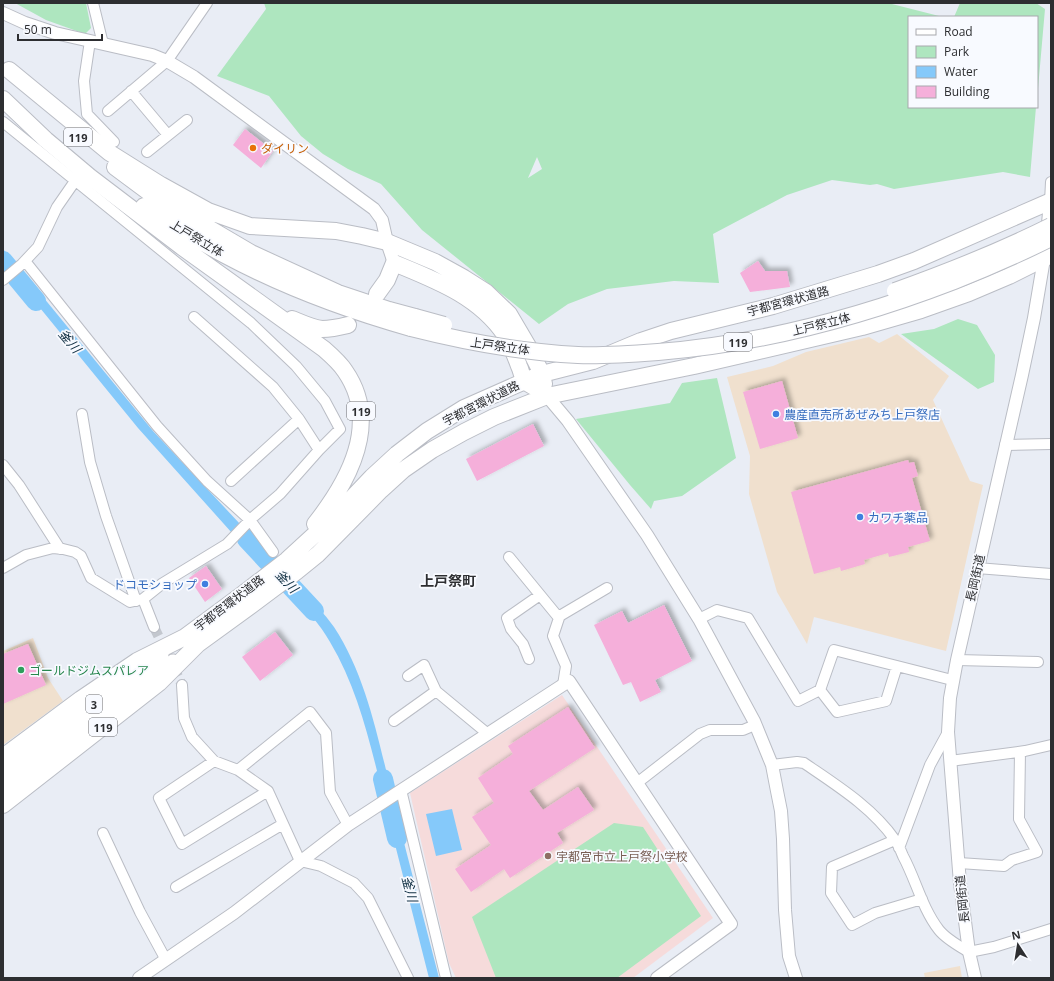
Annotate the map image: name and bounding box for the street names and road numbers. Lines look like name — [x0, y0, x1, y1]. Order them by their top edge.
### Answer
road number: 119 — [64, 128, 92, 146]
street label: 上戸祭立体 — [167, 215, 227, 261]
street label: 宇都宮環状道路 — [745, 282, 831, 320]
street label: 上戸祭立体 — [790, 308, 852, 340]
street label: 上戸祭立体 — [469, 333, 531, 359]
road number: 119 — [724, 333, 752, 351]
street label: 宇都宮環状道路 — [440, 376, 522, 430]
road number: 119 — [347, 402, 375, 420]
street label: 長岡街道 — [961, 553, 989, 603]
street label: 宇都宮環状道路 — [190, 571, 268, 635]
road number: 3 — [86, 695, 102, 713]
road number: 119 — [89, 718, 117, 736]
street label: 長岡街道 — [951, 874, 973, 924]

